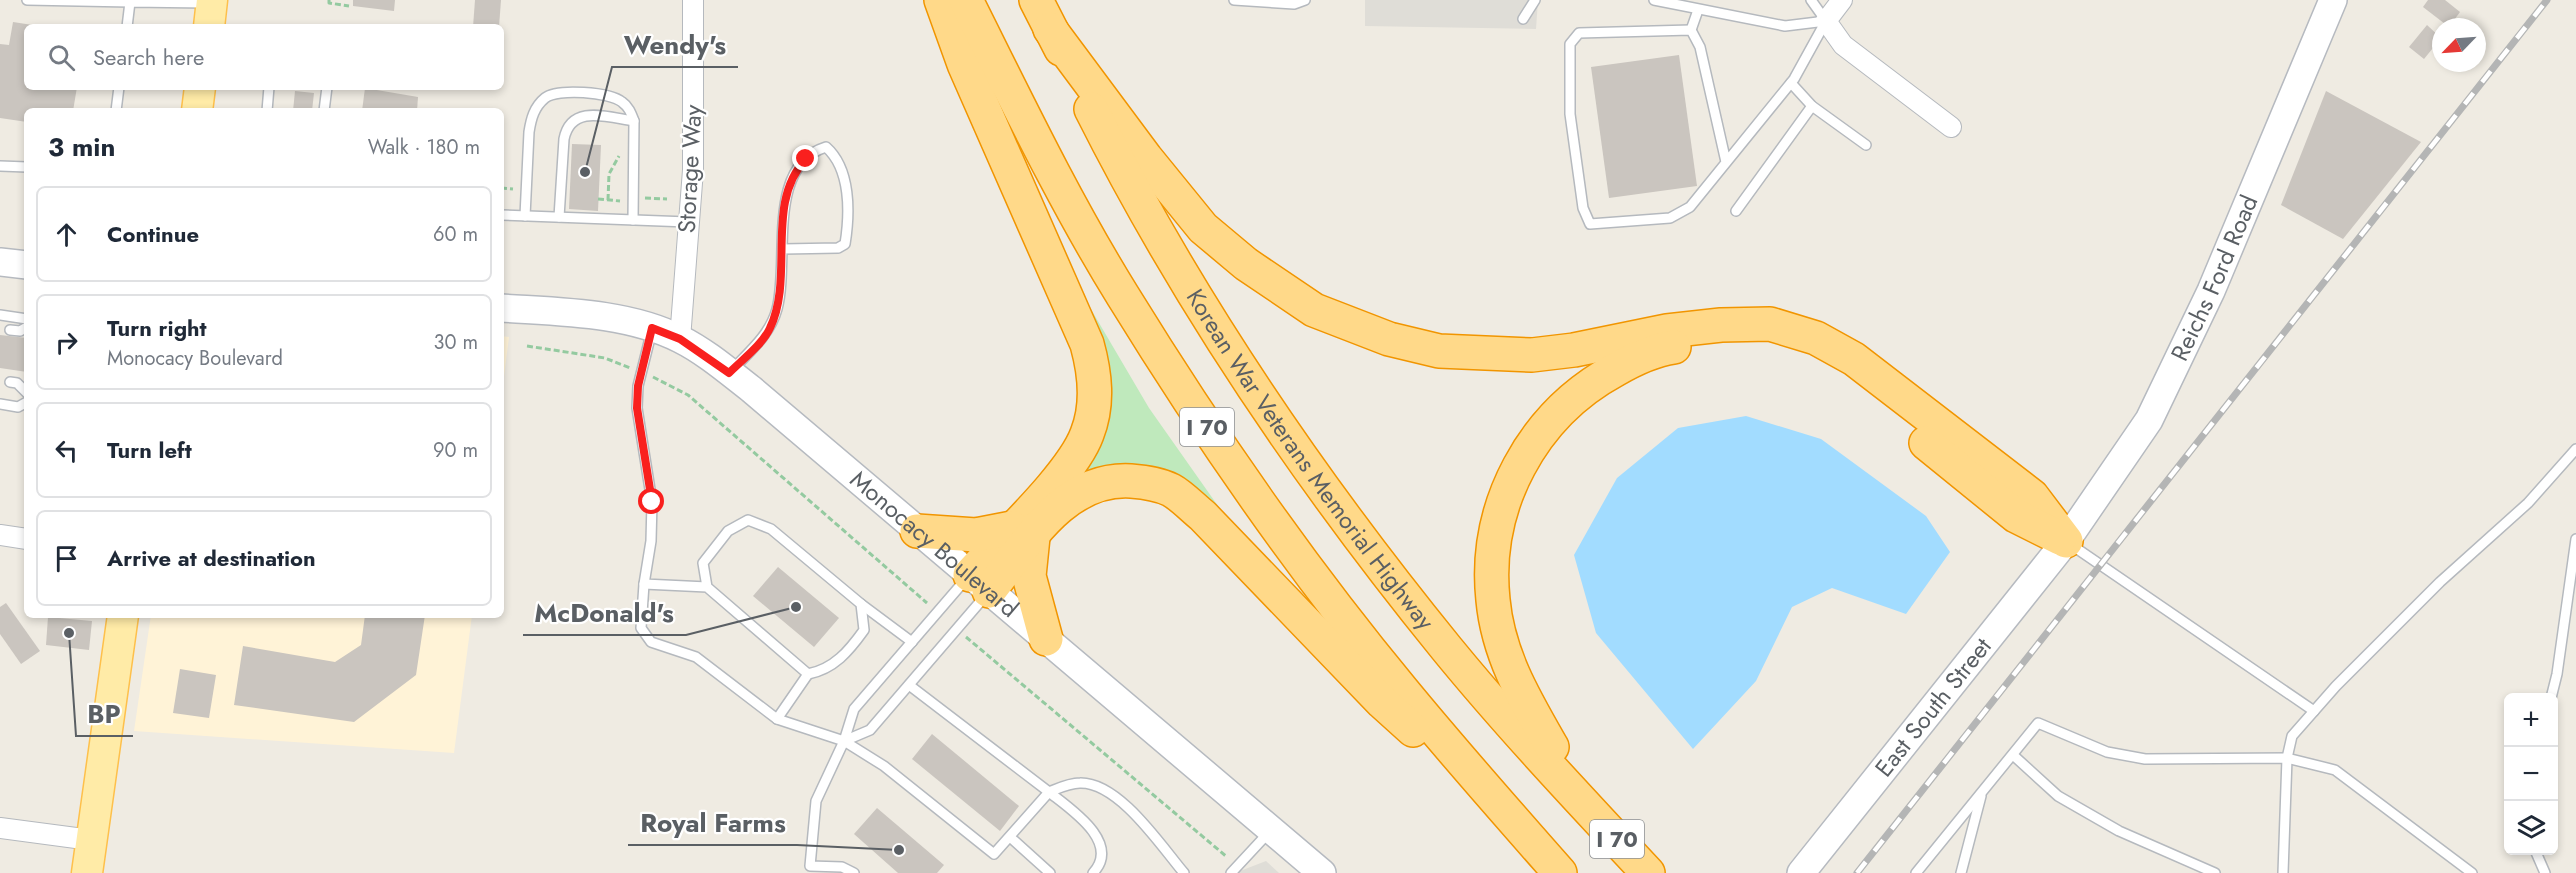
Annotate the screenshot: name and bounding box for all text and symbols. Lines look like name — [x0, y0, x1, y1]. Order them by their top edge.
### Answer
north arrow — [2432, 18, 2486, 72]
callout: Wendy's — [612, 23, 738, 67]
search box — [24, 24, 504, 90]
text: Wendy's — [624, 26, 726, 64]
icon: search — [45, 41, 78, 74]
text: Search here — [93, 41, 204, 73]
street label: Storage Way — [669, 104, 710, 234]
text: 3 min — [48, 128, 115, 166]
text: Walk · 180 m — [368, 133, 480, 162]
route end — [792, 145, 818, 171]
street label: Reichs Ford Road — [2162, 189, 2266, 367]
icon: ahead — [50, 218, 83, 251]
text: Continue — [107, 218, 199, 250]
text: 60 m — [433, 220, 478, 249]
street label: Korean War Veterans Memorial Highway — [1178, 282, 1443, 637]
text: Turn right — [107, 312, 207, 344]
icon: right — [50, 326, 83, 359]
text: 30 m — [433, 328, 478, 357]
text: Monocacy Boulevard — [107, 344, 283, 373]
road number: I 70 — [1180, 408, 1234, 446]
icon: left — [50, 434, 83, 467]
text: Turn left — [107, 434, 192, 466]
text: 90 m — [433, 436, 478, 465]
street label: Monocacy Boulevard — [843, 462, 1026, 625]
route start — [638, 488, 664, 514]
icon: arrive — [50, 542, 83, 575]
text: Arrive at destination — [107, 542, 316, 574]
callout: McDonald's — [523, 591, 686, 635]
text: McDonald's — [534, 594, 674, 632]
street label: East South Street — [1866, 630, 1999, 784]
callout: BP — [76, 692, 133, 736]
map controls — [2504, 693, 2558, 855]
button: + — [2504, 693, 2558, 747]
text: BP — [87, 695, 121, 733]
button: − — [2504, 747, 2558, 801]
callout: Royal Farms — [628, 801, 797, 845]
button: layers — [2504, 801, 2558, 855]
text: Royal Farms — [640, 804, 786, 842]
road number: I 70 — [1590, 820, 1644, 858]

